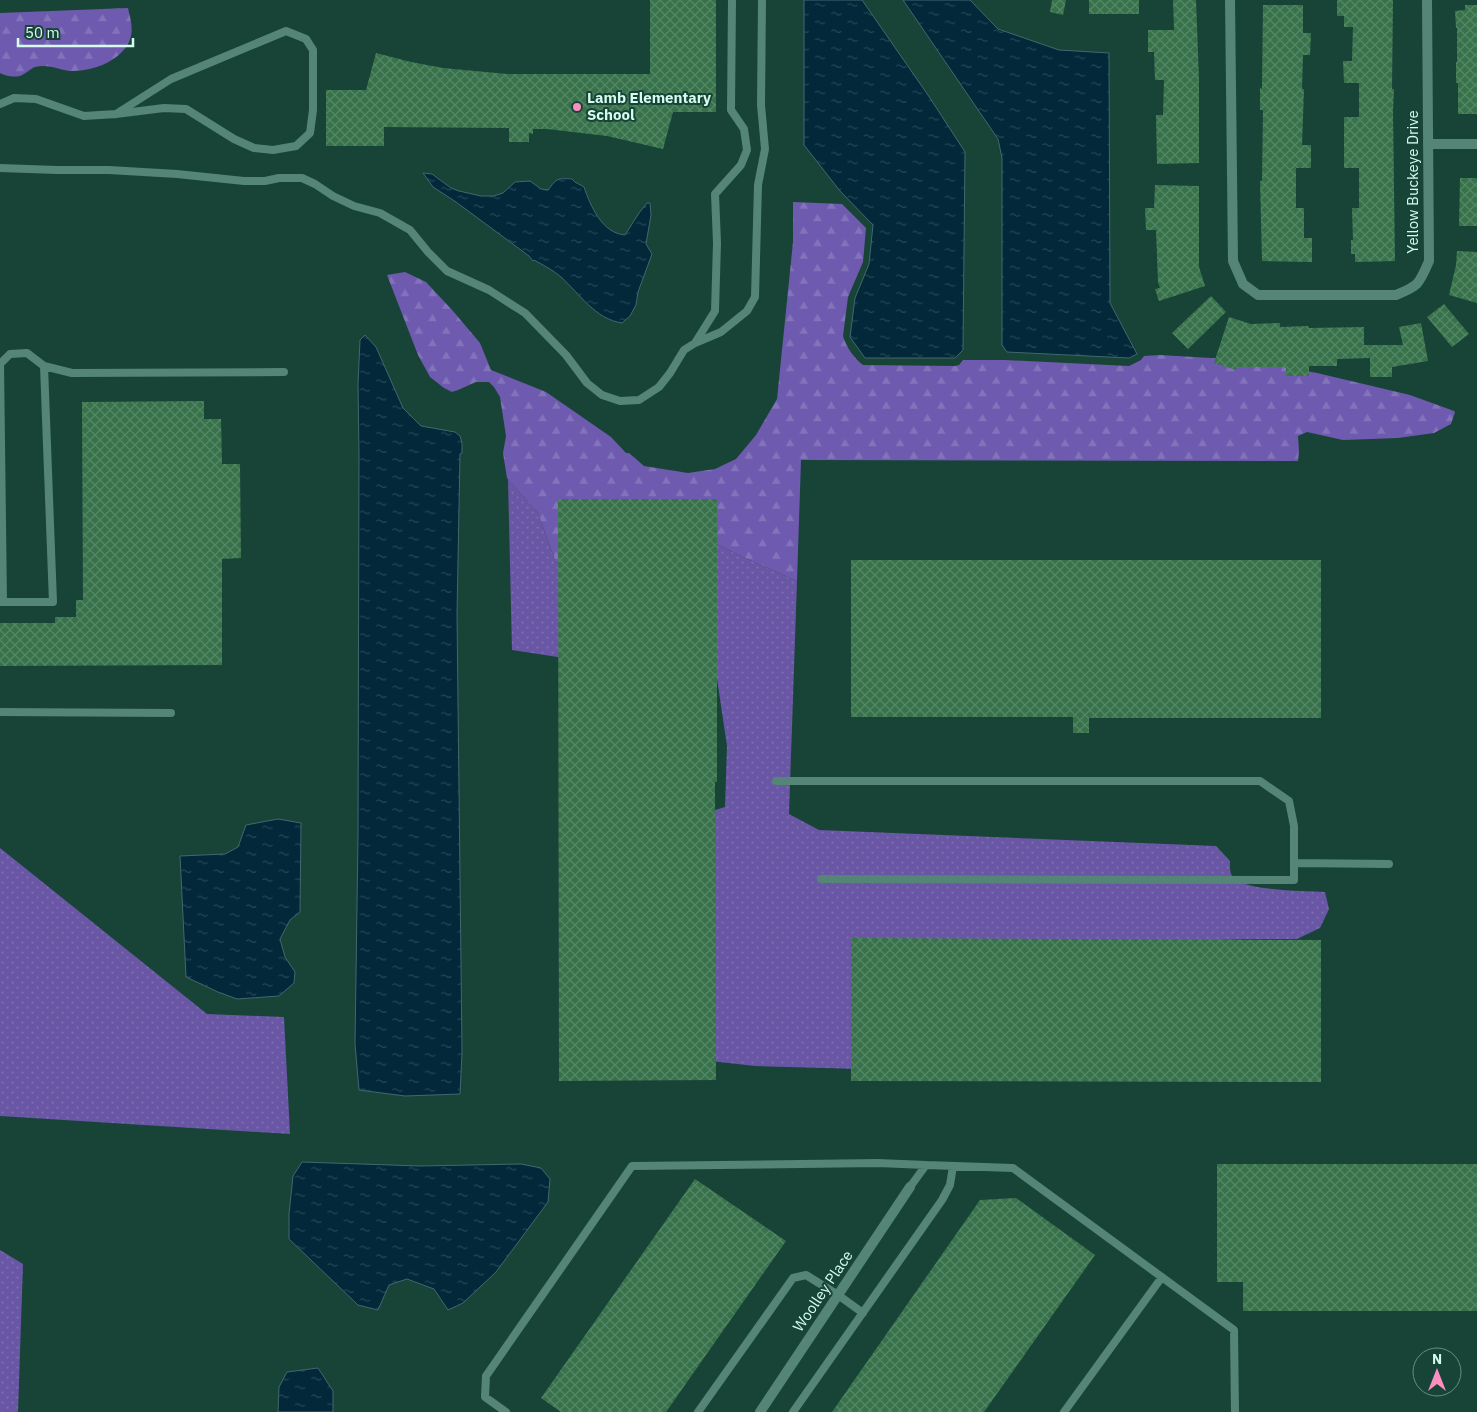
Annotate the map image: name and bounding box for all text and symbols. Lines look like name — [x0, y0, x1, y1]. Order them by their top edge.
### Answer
scale bar — [18, 15, 132, 47]
text: 50 m — [25, 23, 60, 42]
place label: Lamb Elementary School — [587, 88, 711, 124]
marker: Lamb Elementary School — [571, 101, 583, 113]
street label: Yellow Buckeye Drive — [1403, 110, 1422, 254]
street label: Woolley Place — [788, 1246, 857, 1335]
north arrow — [1412, 1347, 1462, 1397]
text: N — [1432, 1350, 1442, 1368]

